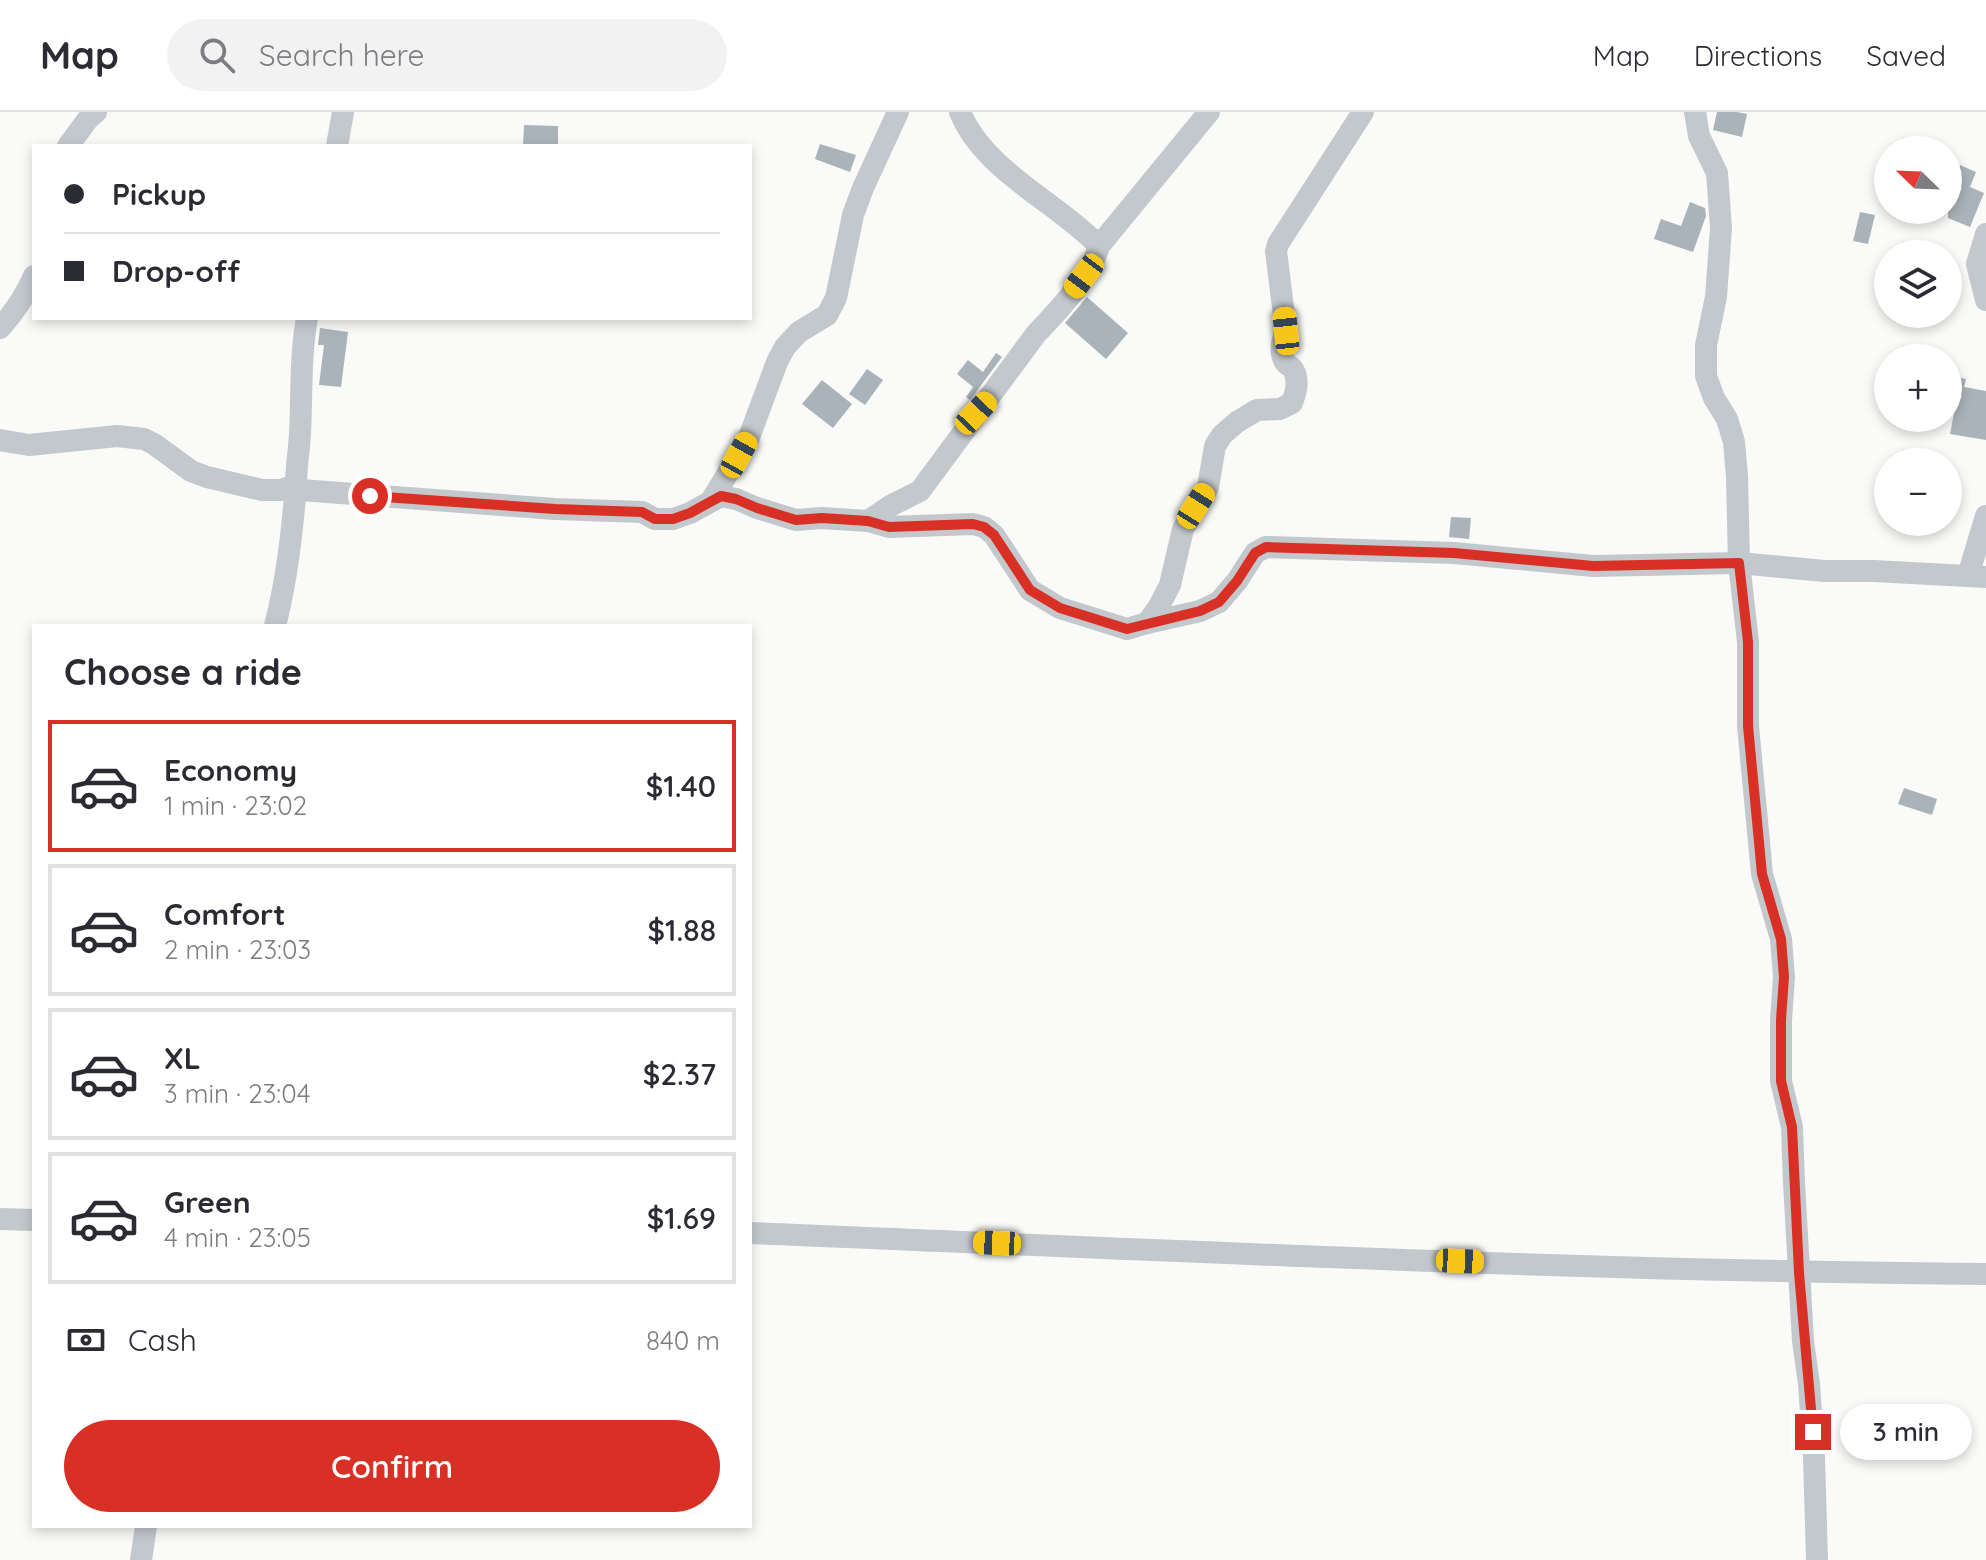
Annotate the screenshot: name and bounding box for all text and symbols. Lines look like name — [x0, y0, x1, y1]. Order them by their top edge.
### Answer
search box — [167, 19, 727, 91]
text: Map — [40, 31, 119, 79]
icon: search — [195, 33, 239, 77]
text: Search here — [259, 36, 424, 74]
text: Map — [1593, 38, 1650, 73]
text: Directions — [1694, 38, 1822, 73]
text: Saved — [1866, 38, 1946, 73]
north arrow — [1874, 136, 1962, 224]
map controls — [1874, 136, 1962, 536]
text: Pickup — [112, 175, 206, 213]
button: layers — [1874, 240, 1962, 328]
car — [1060, 250, 1108, 302]
text: Drop-off — [112, 252, 240, 290]
car — [1272, 306, 1300, 356]
button: + — [1874, 344, 1962, 432]
car — [951, 387, 1001, 439]
car — [717, 428, 761, 482]
button: − — [1874, 448, 1962, 536]
route start — [352, 478, 388, 514]
car — [1173, 479, 1219, 533]
text: Choose a ride — [64, 649, 302, 694]
icon: car — [68, 750, 140, 822]
text: Economy — [164, 751, 297, 789]
text: $1.40 — [646, 767, 716, 805]
text: 1 min · 23:02 — [164, 789, 307, 822]
icon: car — [68, 894, 140, 966]
text: Comfort — [164, 895, 285, 933]
text: $1.88 — [647, 911, 716, 949]
text: 2 min · 23:03 — [164, 933, 311, 966]
icon: car — [68, 1038, 140, 1110]
text: XL — [164, 1039, 201, 1077]
text: $2.37 — [643, 1055, 716, 1093]
text: 3 min · 23:04 — [164, 1077, 310, 1110]
icon: car — [68, 1182, 140, 1254]
text: Green — [164, 1183, 251, 1221]
text: $1.69 — [647, 1199, 716, 1237]
text: 4 min · 23:05 — [164, 1221, 311, 1254]
car — [973, 1230, 1021, 1256]
car — [1436, 1248, 1484, 1274]
icon: cash — [64, 1318, 108, 1362]
text: Cash — [128, 1321, 197, 1359]
text: 840 m — [646, 1324, 720, 1357]
callout: 3 min — [1841, 1404, 1973, 1460]
route end — [1795, 1414, 1831, 1450]
text: 3 min — [1873, 1415, 1939, 1448]
button: Confirm — [64, 1420, 720, 1512]

